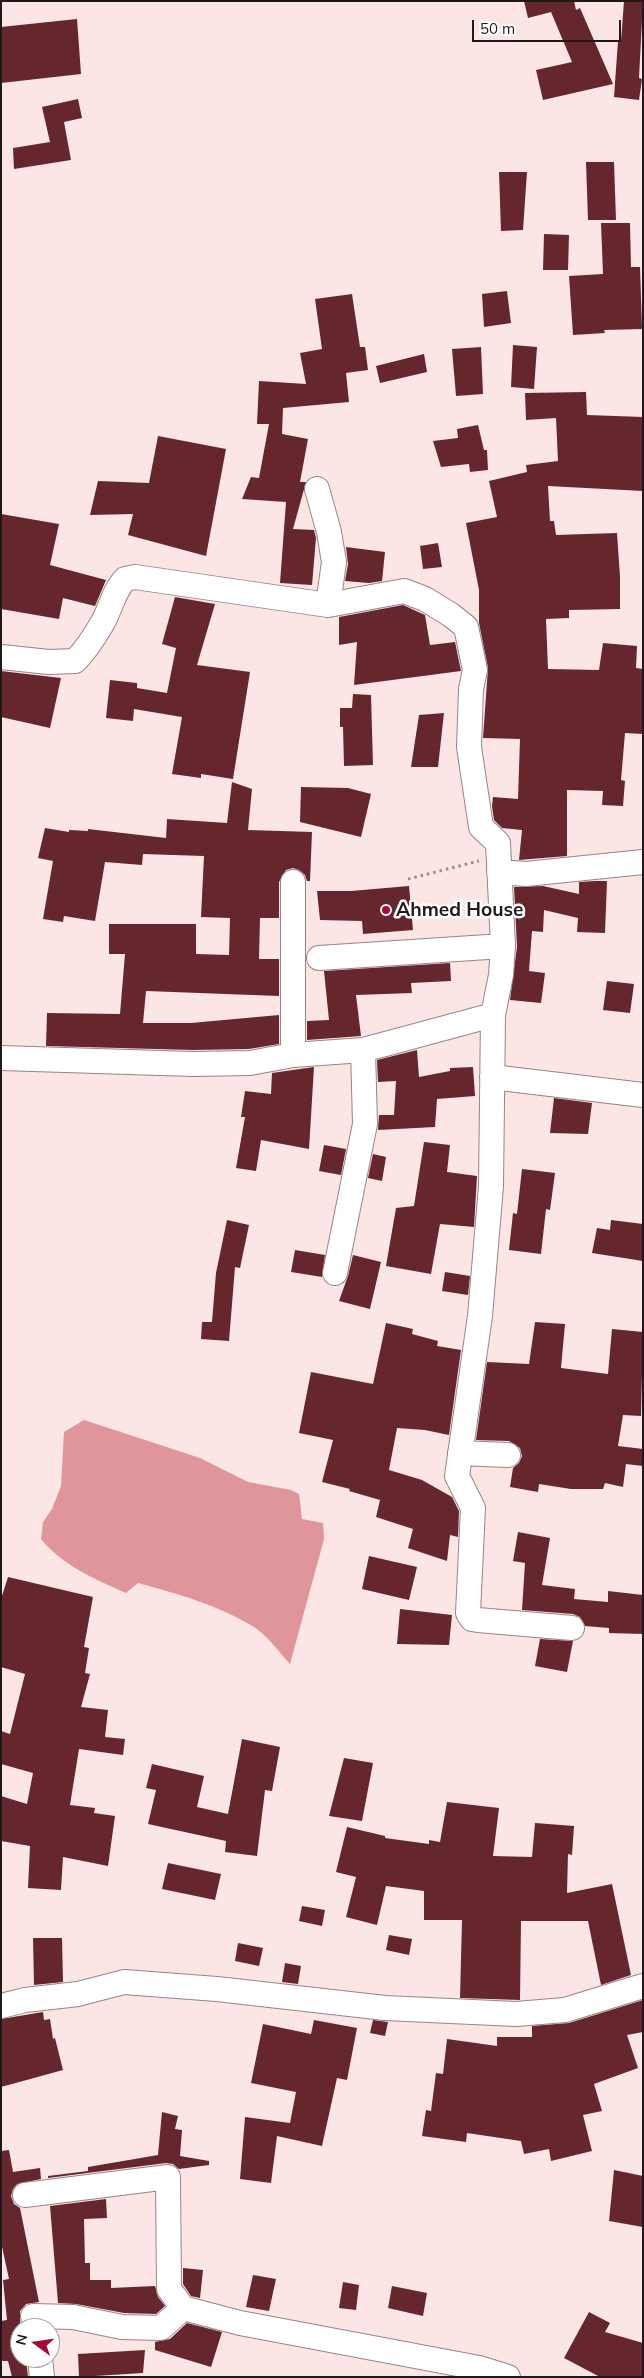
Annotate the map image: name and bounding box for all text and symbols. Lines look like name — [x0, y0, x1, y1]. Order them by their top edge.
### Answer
scale bar — [474, 10, 623, 42]
text: 50 m — [480, 19, 515, 38]
place label: Ahmed House — [396, 899, 523, 921]
marker: Ahmed House — [380, 904, 392, 916]
north arrow — [10, 2318, 60, 2368]
text: N — [11, 2332, 31, 2347]

